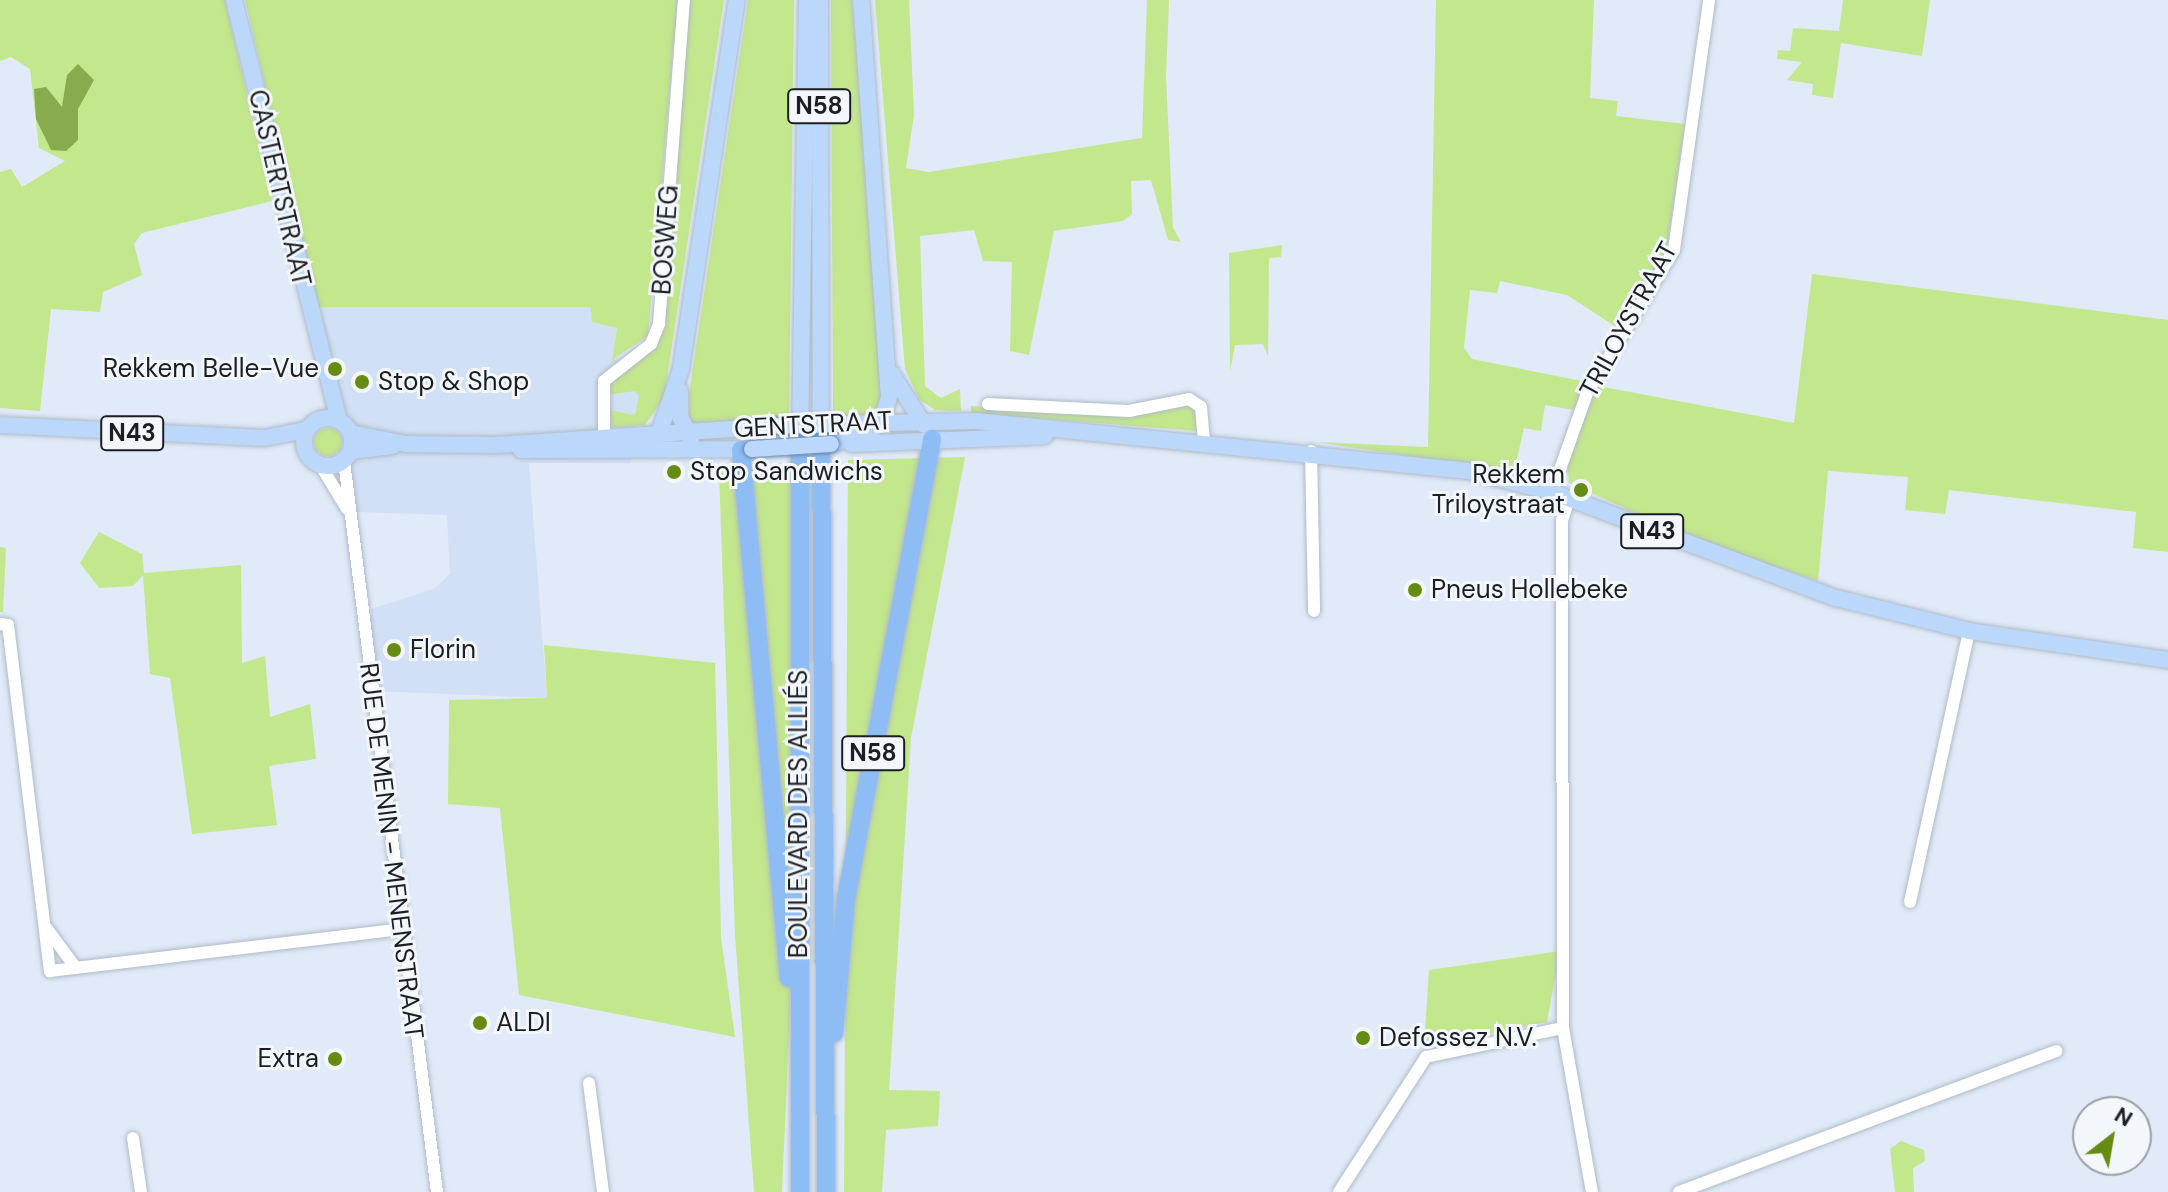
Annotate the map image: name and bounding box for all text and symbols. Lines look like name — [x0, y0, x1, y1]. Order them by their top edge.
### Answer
road number: N58 — [787, 86, 851, 126]
street label: CASTERTSTRAAT — [241, 87, 317, 289]
street label: BOSWEG — [647, 184, 685, 296]
street label: TRILOYSTRAAT — [1573, 237, 1685, 403]
place label: Rekkem Belle-Vue — [103, 353, 319, 385]
marker: Rekkem Belle-Vue — [326, 360, 344, 378]
place label: Stop & Shop — [378, 366, 529, 398]
marker: Stop & Shop — [353, 373, 371, 391]
street label: GENTSTRAAT — [733, 405, 893, 445]
road number: N43 — [100, 413, 164, 453]
place label: Stop Sandwichs — [690, 456, 883, 488]
place label: Rekkem Triloystraat — [1432, 459, 1565, 520]
marker: Stop Sandwichs — [665, 463, 683, 481]
marker: Rekkem Triloystraat — [1572, 481, 1590, 499]
road number: N43 — [1620, 511, 1684, 551]
place label: Pneus Hollebeke — [1431, 574, 1628, 606]
marker: Pneus Hollebeke — [1406, 581, 1424, 599]
place label: Florin — [410, 634, 476, 666]
marker: Florin — [385, 641, 403, 659]
street label: RUE DE MENIN - MENENSTRAAT — [352, 661, 430, 1041]
street label: BOULEVARD DES ALLIÉS — [783, 670, 815, 958]
road number: N58 — [841, 733, 905, 773]
place label: ALDI — [496, 1007, 551, 1039]
marker: ALDI — [471, 1014, 489, 1032]
place label: Defossez N.V. — [1379, 1022, 1537, 1054]
marker: Defossez N.V. — [1354, 1029, 1372, 1047]
place label: Extra — [257, 1043, 319, 1075]
marker: Extra — [326, 1050, 344, 1068]
north arrow — [2072, 1096, 2152, 1176]
text: N — [2109, 1100, 2138, 1133]

